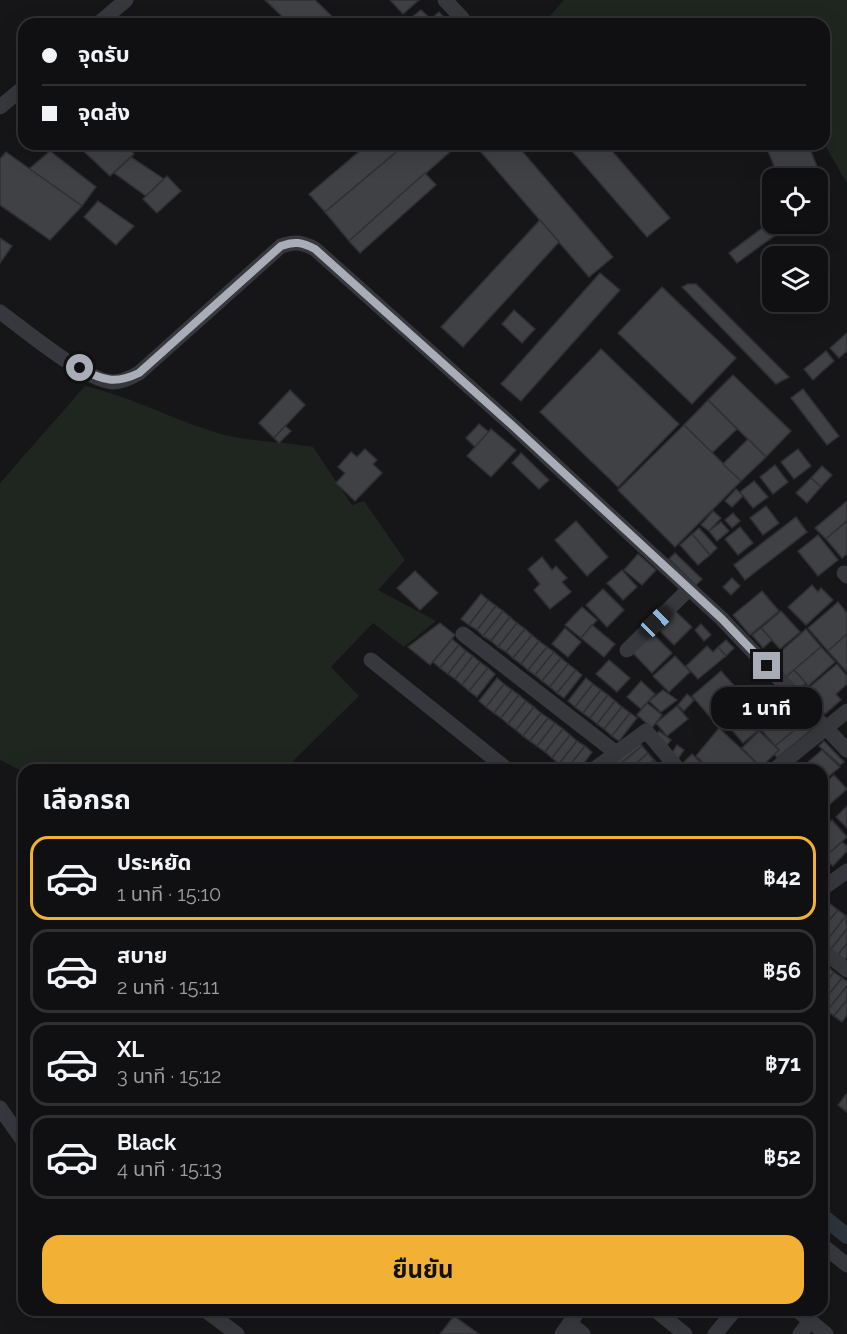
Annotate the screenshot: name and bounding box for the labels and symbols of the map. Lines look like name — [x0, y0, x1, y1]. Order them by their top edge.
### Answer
route start — [66, 354, 93, 381]
car — [637, 603, 675, 641]
route end — [753, 652, 780, 679]
callout: 1 นาที — [712, 687, 822, 729]

